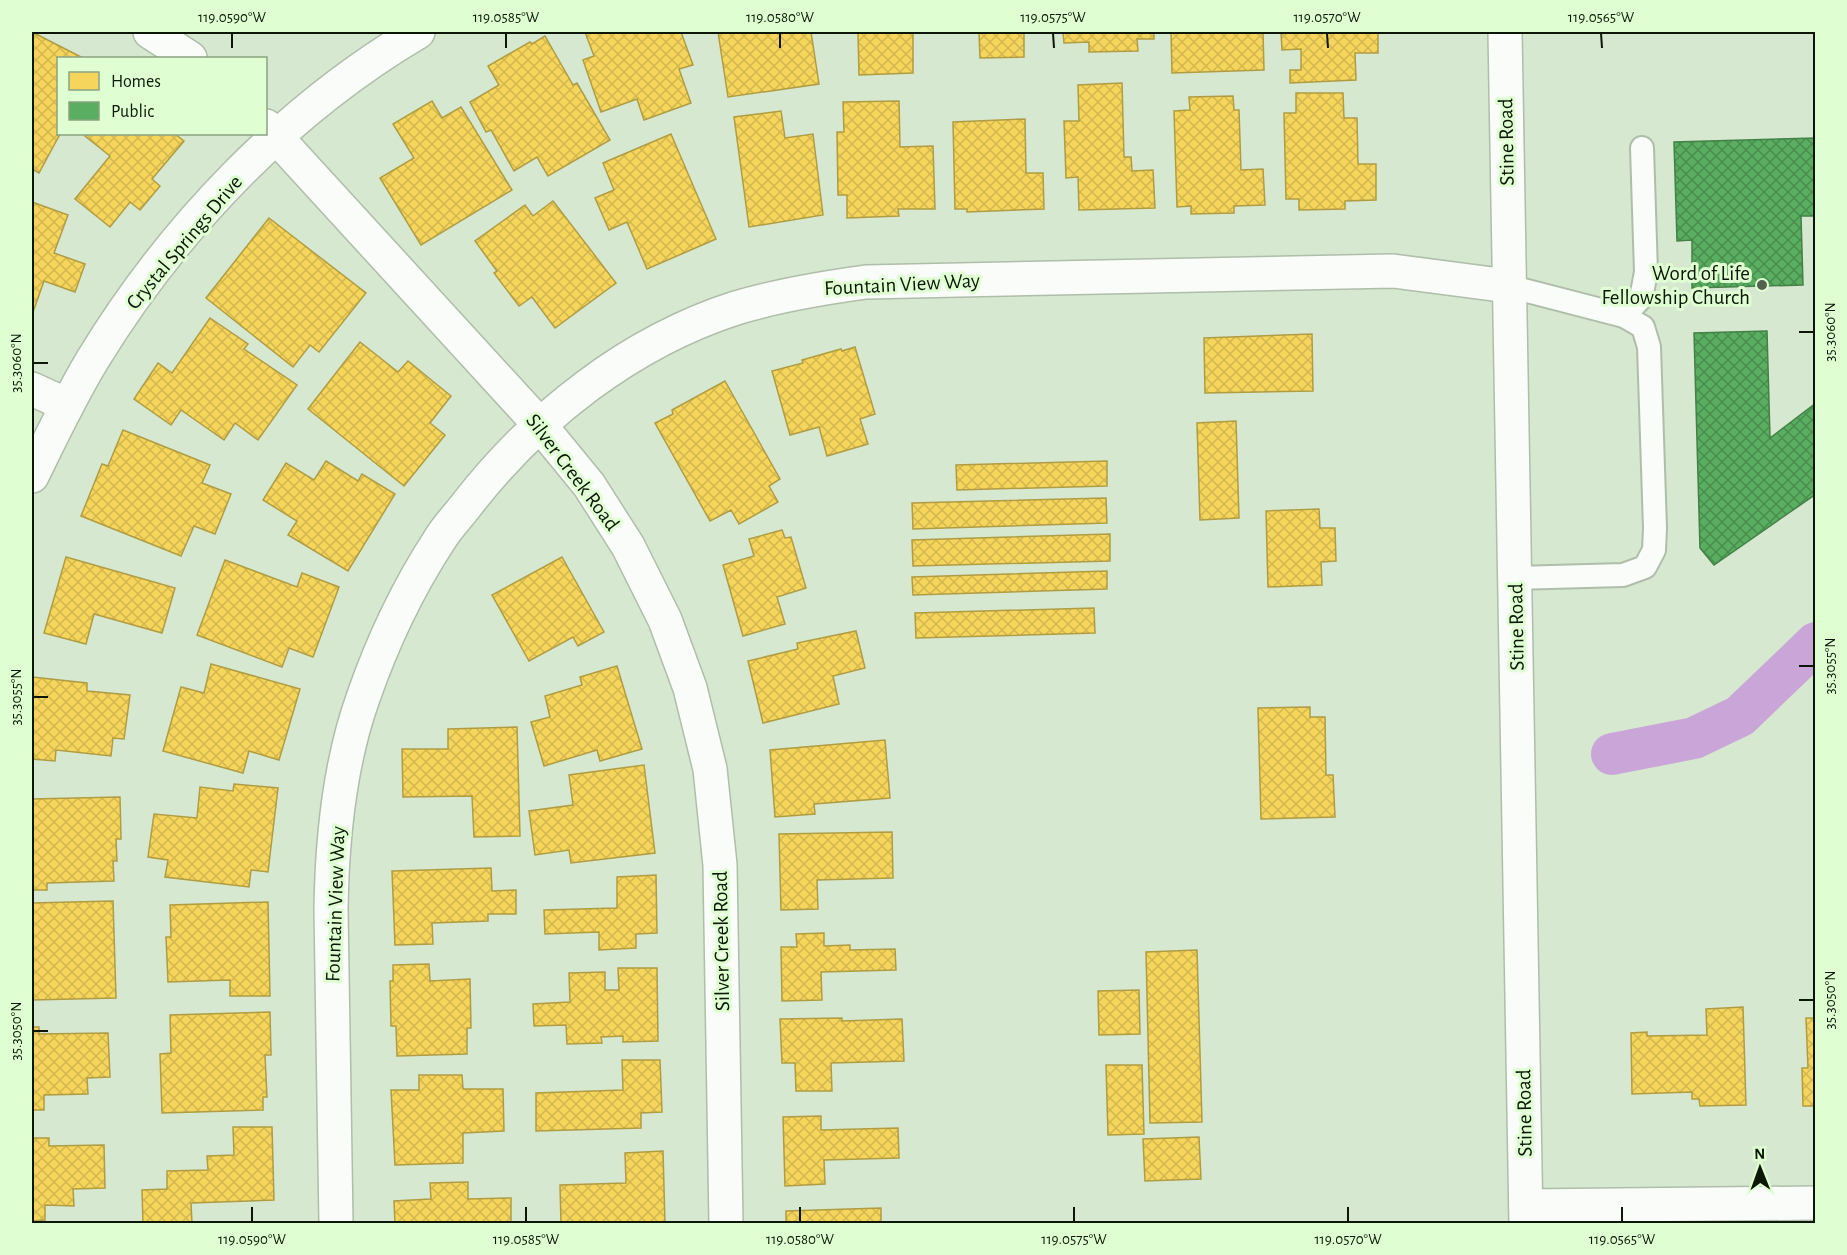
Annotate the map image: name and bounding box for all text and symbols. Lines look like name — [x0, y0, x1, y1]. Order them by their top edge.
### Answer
text: 119.0590°W — [198, 10, 267, 25]
text: 119.0585°W — [473, 10, 540, 25]
text: 119.0580°W — [746, 10, 815, 25]
text: 119.0575°W — [1020, 10, 1086, 25]
text: 119.0570°W — [1293, 10, 1361, 25]
text: 119.0565°W — [1568, 10, 1635, 25]
legend — [57, 57, 267, 135]
text: Homes — [111, 73, 161, 91]
street label: Stine Road — [1495, 98, 1518, 186]
text: Public — [111, 103, 154, 121]
street label: Crystal Springs Drive — [122, 171, 246, 313]
place label: Word of Life Fellowship Church — [1601, 263, 1750, 308]
street label: Fountain View Way — [824, 270, 981, 299]
marker: Word of Life Fellowship Church — [1755, 278, 1769, 292]
text: 35.3060°N — [1823, 302, 1838, 362]
text: 35.3060°N — [9, 333, 24, 393]
street label: Silver Creek Road — [522, 410, 623, 535]
street label: Stine Road — [1505, 583, 1528, 671]
text: 35.3055°N — [1823, 637, 1838, 695]
text: 35.3055°N — [9, 668, 24, 726]
street label: Fountain View Way — [322, 826, 349, 982]
street label: Silver Creek Road — [710, 871, 733, 1011]
text: 35.3050°N — [1823, 971, 1838, 1029]
text: 35.3050°N — [9, 1002, 24, 1060]
street label: Stine Road — [1513, 1069, 1536, 1157]
north arrow — [1730, 1138, 1790, 1198]
text: N — [1754, 1146, 1765, 1162]
text: 119.0590°W — [218, 1232, 287, 1247]
text: 119.0585°W — [493, 1232, 560, 1247]
text: 119.0580°W — [766, 1232, 835, 1247]
text: 119.0575°W — [1041, 1232, 1107, 1247]
text: 119.0570°W — [1314, 1232, 1382, 1247]
text: 119.0565°W — [1589, 1232, 1656, 1247]

